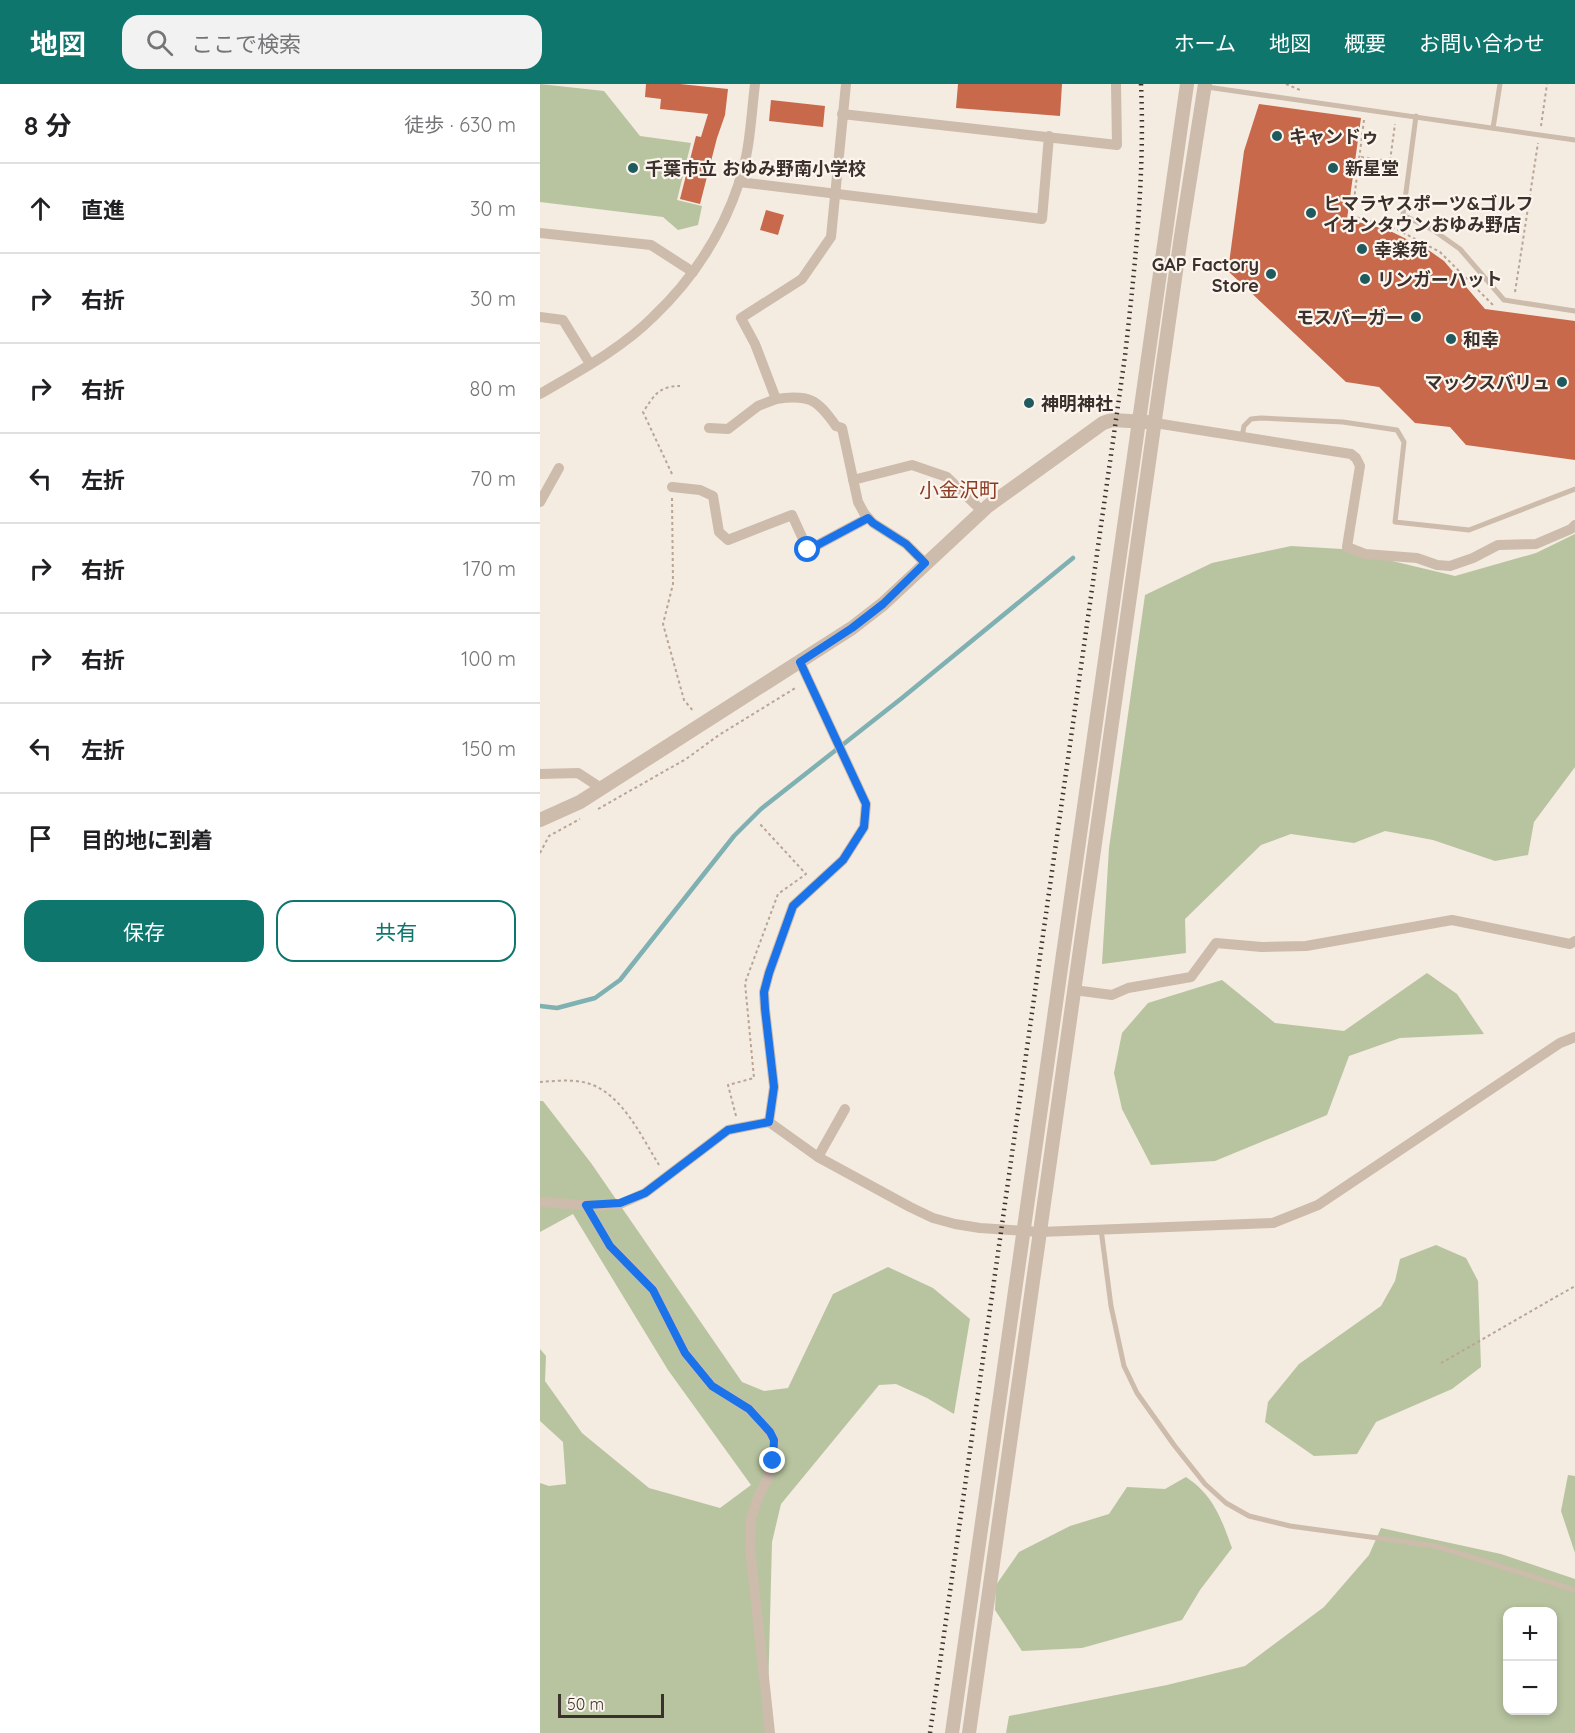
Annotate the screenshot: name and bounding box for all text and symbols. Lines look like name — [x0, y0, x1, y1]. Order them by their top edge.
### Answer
search box — [122, 15, 542, 69]
text: 地図 — [30, 26, 86, 61]
icon: search — [143, 26, 176, 59]
text: ここで検索 — [191, 30, 301, 58]
text: ホーム — [1174, 30, 1236, 56]
text: 地図 — [1269, 30, 1311, 56]
text: 概要 — [1344, 30, 1386, 56]
text: お問い合わせ — [1419, 30, 1545, 56]
text: 8 分 — [24, 109, 72, 142]
text: 徒歩 · 630 m — [404, 112, 516, 137]
place label: キャンドゥ — [1289, 125, 1379, 148]
marker: キャンドゥ — [1270, 129, 1284, 143]
place label: 千葉市立 おゆみ野南小学校 — [645, 157, 866, 180]
place label: 新星堂 — [1345, 157, 1399, 180]
marker: 千葉市立 おゆみ野南小学校 — [626, 161, 640, 175]
marker: 新星堂 — [1326, 161, 1340, 175]
icon: ahead — [24, 192, 57, 225]
place label: ヒマラヤスポーツ&ゴルフ イオンタウンおゆみ野店 — [1323, 192, 1533, 236]
text: 直進 — [81, 196, 125, 224]
text: 30 m — [470, 196, 516, 221]
marker: ヒマラヤスポーツ&ゴルフ イオンタウンおゆみ野店 — [1304, 206, 1318, 220]
place label: 幸楽苑 — [1374, 238, 1428, 261]
marker: 幸楽苑 — [1355, 242, 1369, 256]
place label: GAP Factory Store — [1152, 253, 1259, 297]
marker: GAP Factory Store — [1264, 267, 1278, 281]
place label: リンガーハット — [1377, 268, 1503, 291]
marker: リンガーハット — [1358, 272, 1372, 286]
icon: right — [24, 282, 57, 315]
text: 右折 — [81, 286, 125, 314]
text: 30 m — [470, 286, 516, 311]
place label: モスバーガー — [1296, 306, 1404, 329]
marker: モスバーガー — [1409, 310, 1423, 324]
place label: 和幸 — [1463, 328, 1499, 351]
marker: 和幸 — [1444, 332, 1458, 346]
place label: マックスバリュ — [1425, 371, 1550, 394]
icon: right — [24, 372, 57, 405]
marker: マックスバリュ — [1555, 375, 1569, 389]
text: 右折 — [81, 376, 125, 404]
text: 80 m — [470, 376, 516, 401]
place label: 神明神社 — [1041, 392, 1113, 415]
marker: 神明神社 — [1022, 396, 1036, 410]
icon: left — [24, 462, 57, 495]
text: 左折 — [81, 466, 125, 494]
text: 70 m — [470, 466, 516, 491]
district label: 小金沢町 — [919, 477, 999, 502]
route start — [794, 536, 820, 562]
icon: right — [24, 552, 57, 585]
text: 右折 — [81, 556, 125, 584]
text: 170 m — [463, 556, 516, 581]
icon: right — [24, 642, 57, 675]
text: 右折 — [81, 646, 125, 674]
text: 100 m — [461, 646, 516, 671]
icon: left — [24, 732, 57, 765]
text: 左折 — [81, 736, 125, 764]
text: 150 m — [462, 736, 516, 761]
icon: arrive — [24, 822, 57, 855]
text: 目的地に到着 — [81, 826, 213, 854]
button: 保存 — [24, 900, 264, 962]
button: 共有 — [276, 900, 516, 962]
route end — [759, 1447, 785, 1473]
map controls — [1503, 1607, 1557, 1715]
button: + — [1503, 1607, 1557, 1661]
button: − — [1503, 1661, 1557, 1715]
scale bar — [558, 1691, 664, 1718]
text: 50 m — [567, 1694, 604, 1714]

